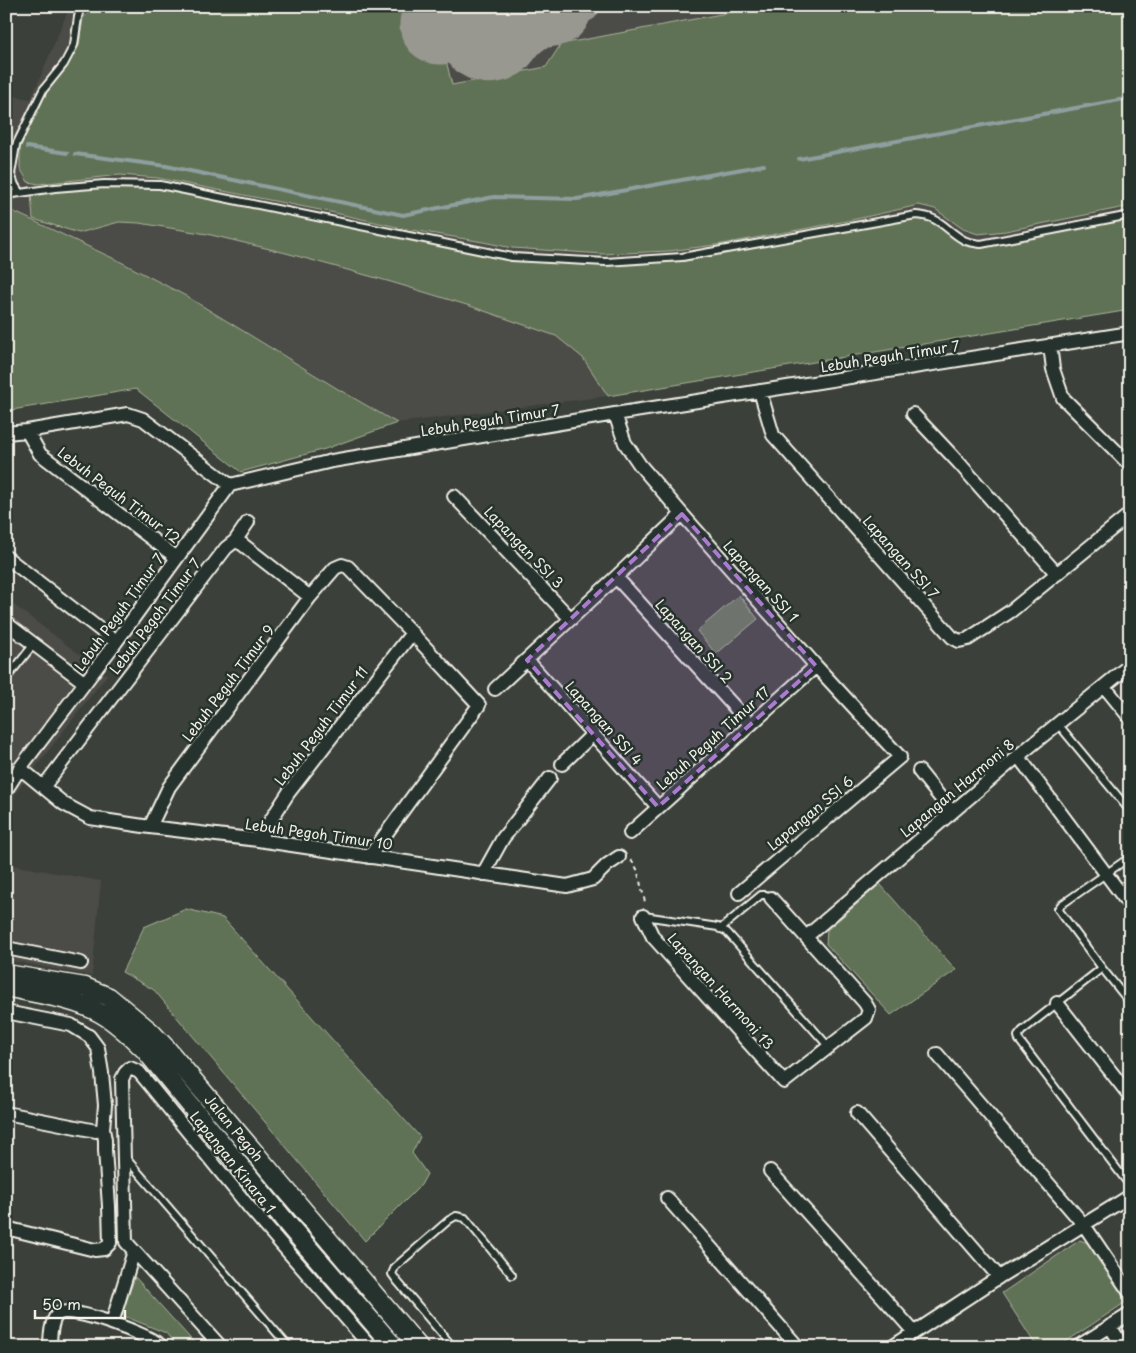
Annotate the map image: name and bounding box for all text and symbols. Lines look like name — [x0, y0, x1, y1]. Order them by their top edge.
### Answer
street label: Lebuh Peguh Timur 7 — [819, 335, 961, 377]
street label: Lebuh Peguh Timur 7 — [419, 399, 561, 441]
street label: Lebuh Peguh Timur 12 — [53, 442, 185, 548]
street label: Lapangan SSI 3 — [479, 501, 569, 593]
street label: Lapangan SSI 7 — [858, 511, 944, 603]
street label: Lapangan SSI 1 — [719, 535, 803, 627]
street label: Lebuh Peguh Timur 7 — [69, 549, 169, 675]
street label: Lebuh Pegoh Timur 7 — [104, 554, 206, 678]
street label: Lapangan SSI 2 — [650, 594, 738, 688]
street label: Lebuh Peguh Timur 9 — [177, 620, 279, 746]
street label: Lebuh Peguh Timur 11 — [269, 662, 373, 790]
street label: Lapangan SSI 4 — [561, 676, 647, 770]
street label: Lebuh Peguh Timur 17 — [652, 681, 775, 795]
street label: Lapangan Harmoni 8 — [895, 734, 1019, 842]
street label: Lapangan SSI 6 — [762, 771, 858, 855]
street label: Lebuh Pegoh Timur 10 — [244, 813, 394, 855]
street label: Lapangan Harmoni 13 — [663, 928, 779, 1054]
street label: Jalan Pegoh — [200, 1090, 268, 1166]
street label: Lapangan Kinara 1 — [185, 1106, 281, 1218]
scale bar — [35, 1288, 125, 1320]
text: 50 m — [42, 1292, 81, 1315]

